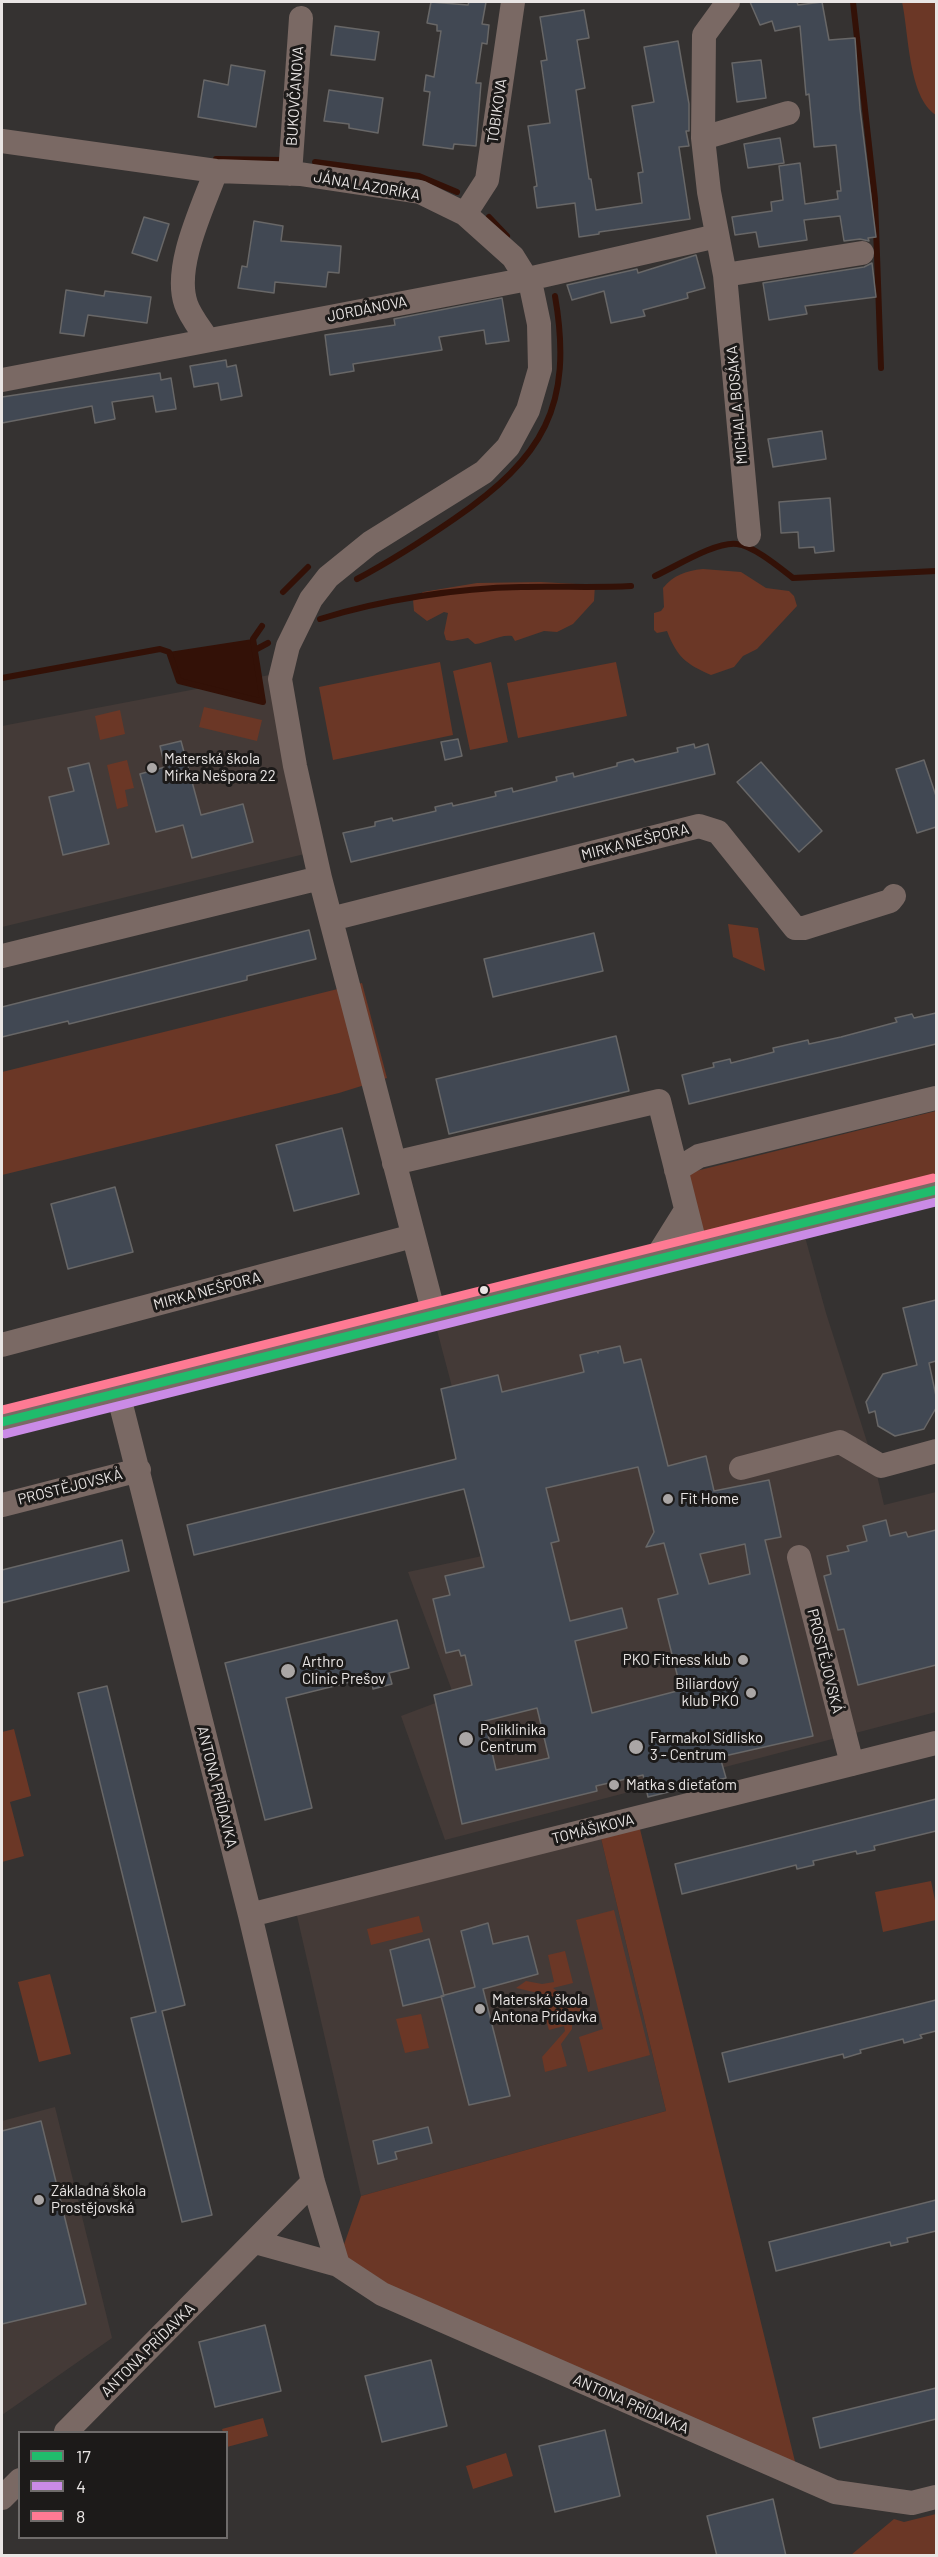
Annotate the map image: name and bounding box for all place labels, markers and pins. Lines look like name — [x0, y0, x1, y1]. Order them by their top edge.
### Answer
place label: Materská škola Mirka Nešpora 22 — [164, 750, 276, 785]
marker: Materská škola Mirka Nešpora 22 — [145, 761, 159, 775]
unlabelled marker — [478, 1284, 490, 1296]
place label: Fit Home — [680, 1490, 739, 1508]
marker: Fit Home — [661, 1492, 675, 1506]
place label: PKO Fitness klub — [623, 1651, 731, 1669]
place label: Arthro Clinic Prešov — [302, 1653, 385, 1688]
marker: PKO Fitness klub — [736, 1653, 750, 1667]
marker: Arthro Clinic Prešov — [279, 1662, 297, 1680]
place label: Biliardový klub PKO — [675, 1675, 739, 1710]
marker: Biliardový klub PKO — [744, 1686, 758, 1700]
place label: Poliklinika Centrum — [480, 1721, 546, 1756]
place label: Farmakol Sídlisko 3 - Centrum — [650, 1729, 763, 1764]
marker: Poliklinika Centrum — [457, 1730, 475, 1748]
marker: Farmakol Sídlisko 3 - Centrum — [627, 1738, 645, 1756]
place label: Matka s dieťaťom — [626, 1776, 737, 1794]
marker: Matka s dieťaťom — [607, 1778, 621, 1792]
place label: Materská škola Antona Prídavka — [492, 1991, 597, 2026]
marker: Materská škola Antona Prídavka — [473, 2002, 487, 2016]
place label: Základná škola Prostějovská — [51, 2182, 146, 2217]
marker: Základná škola Prostějovská — [32, 2193, 46, 2207]

